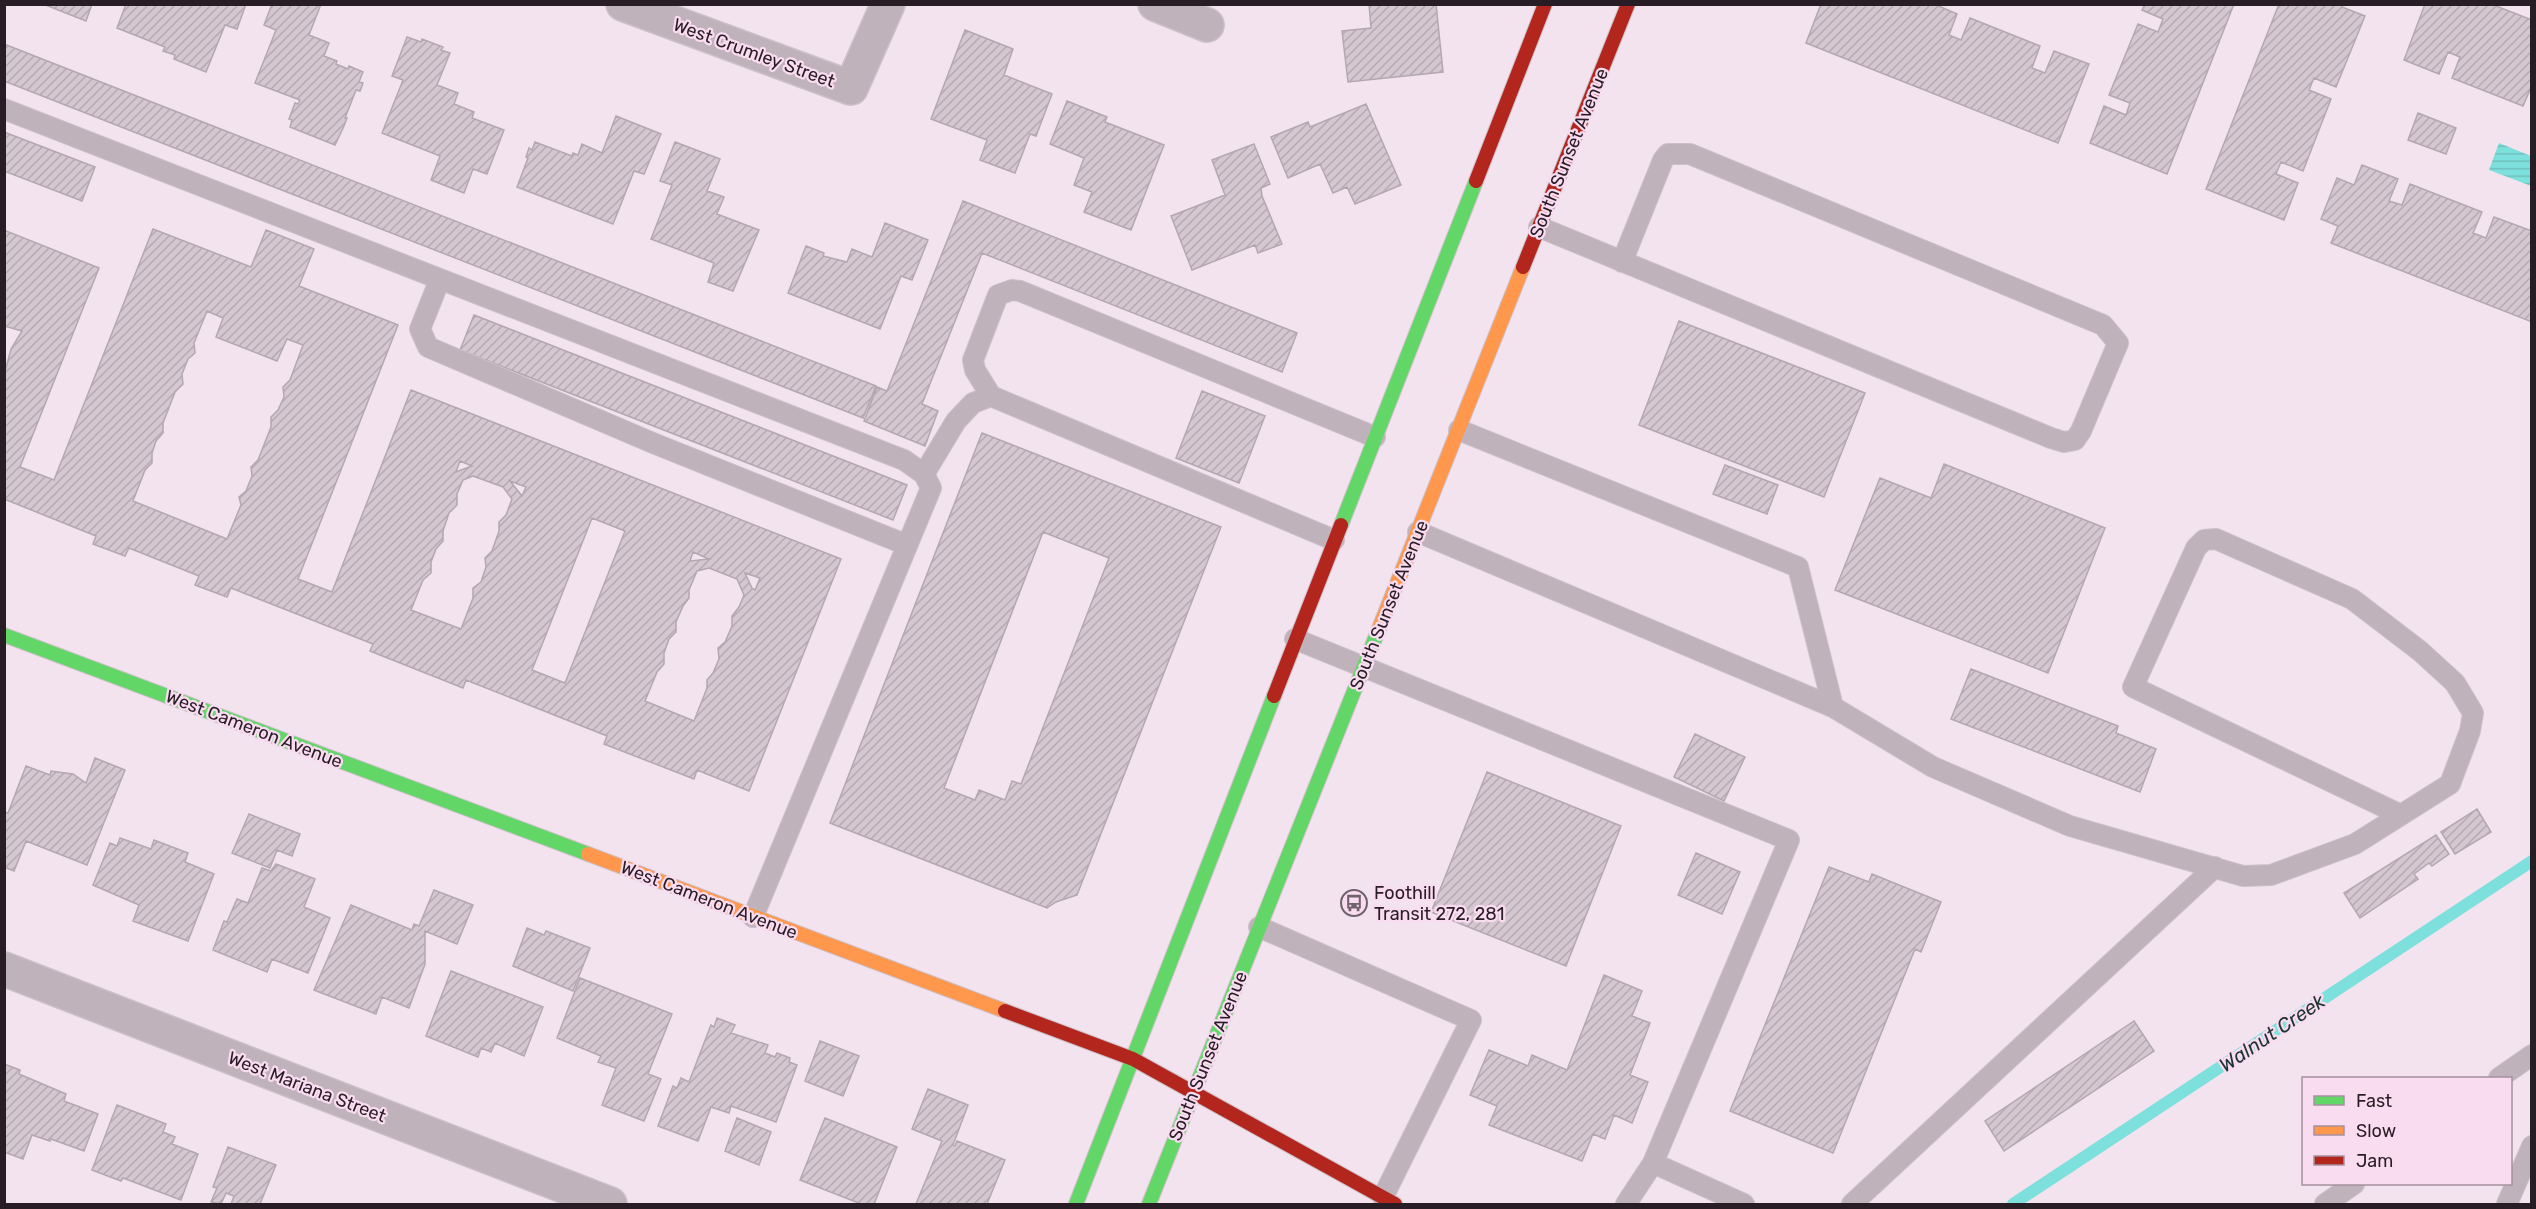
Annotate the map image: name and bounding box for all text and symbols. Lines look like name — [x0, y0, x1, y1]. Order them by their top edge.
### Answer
street label: West Crumley Street — [670, 14, 838, 92]
street label: South Sunset Avenue — [1525, 65, 1613, 241]
street label: South Sunset Avenue — [1345, 517, 1433, 693]
street label: West Cameron Avenue — [162, 685, 346, 773]
street label: West Cameron Avenue — [617, 856, 801, 944]
place label: Foothill Transit 272, 281 — [1374, 882, 1504, 925]
bus stop icon: Foothill Transit 272, 281 — [1339, 888, 1369, 918]
street label: South Sunset Avenue — [1164, 968, 1252, 1144]
water label: Walnut Creek — [2214, 988, 2330, 1077]
street label: West Mariana Street — [225, 1047, 389, 1127]
legend — [2302, 1077, 2512, 1185]
text: Fast — [2356, 1090, 2392, 1112]
text: Slow — [2356, 1120, 2396, 1142]
text: Jam — [2356, 1150, 2393, 1172]

